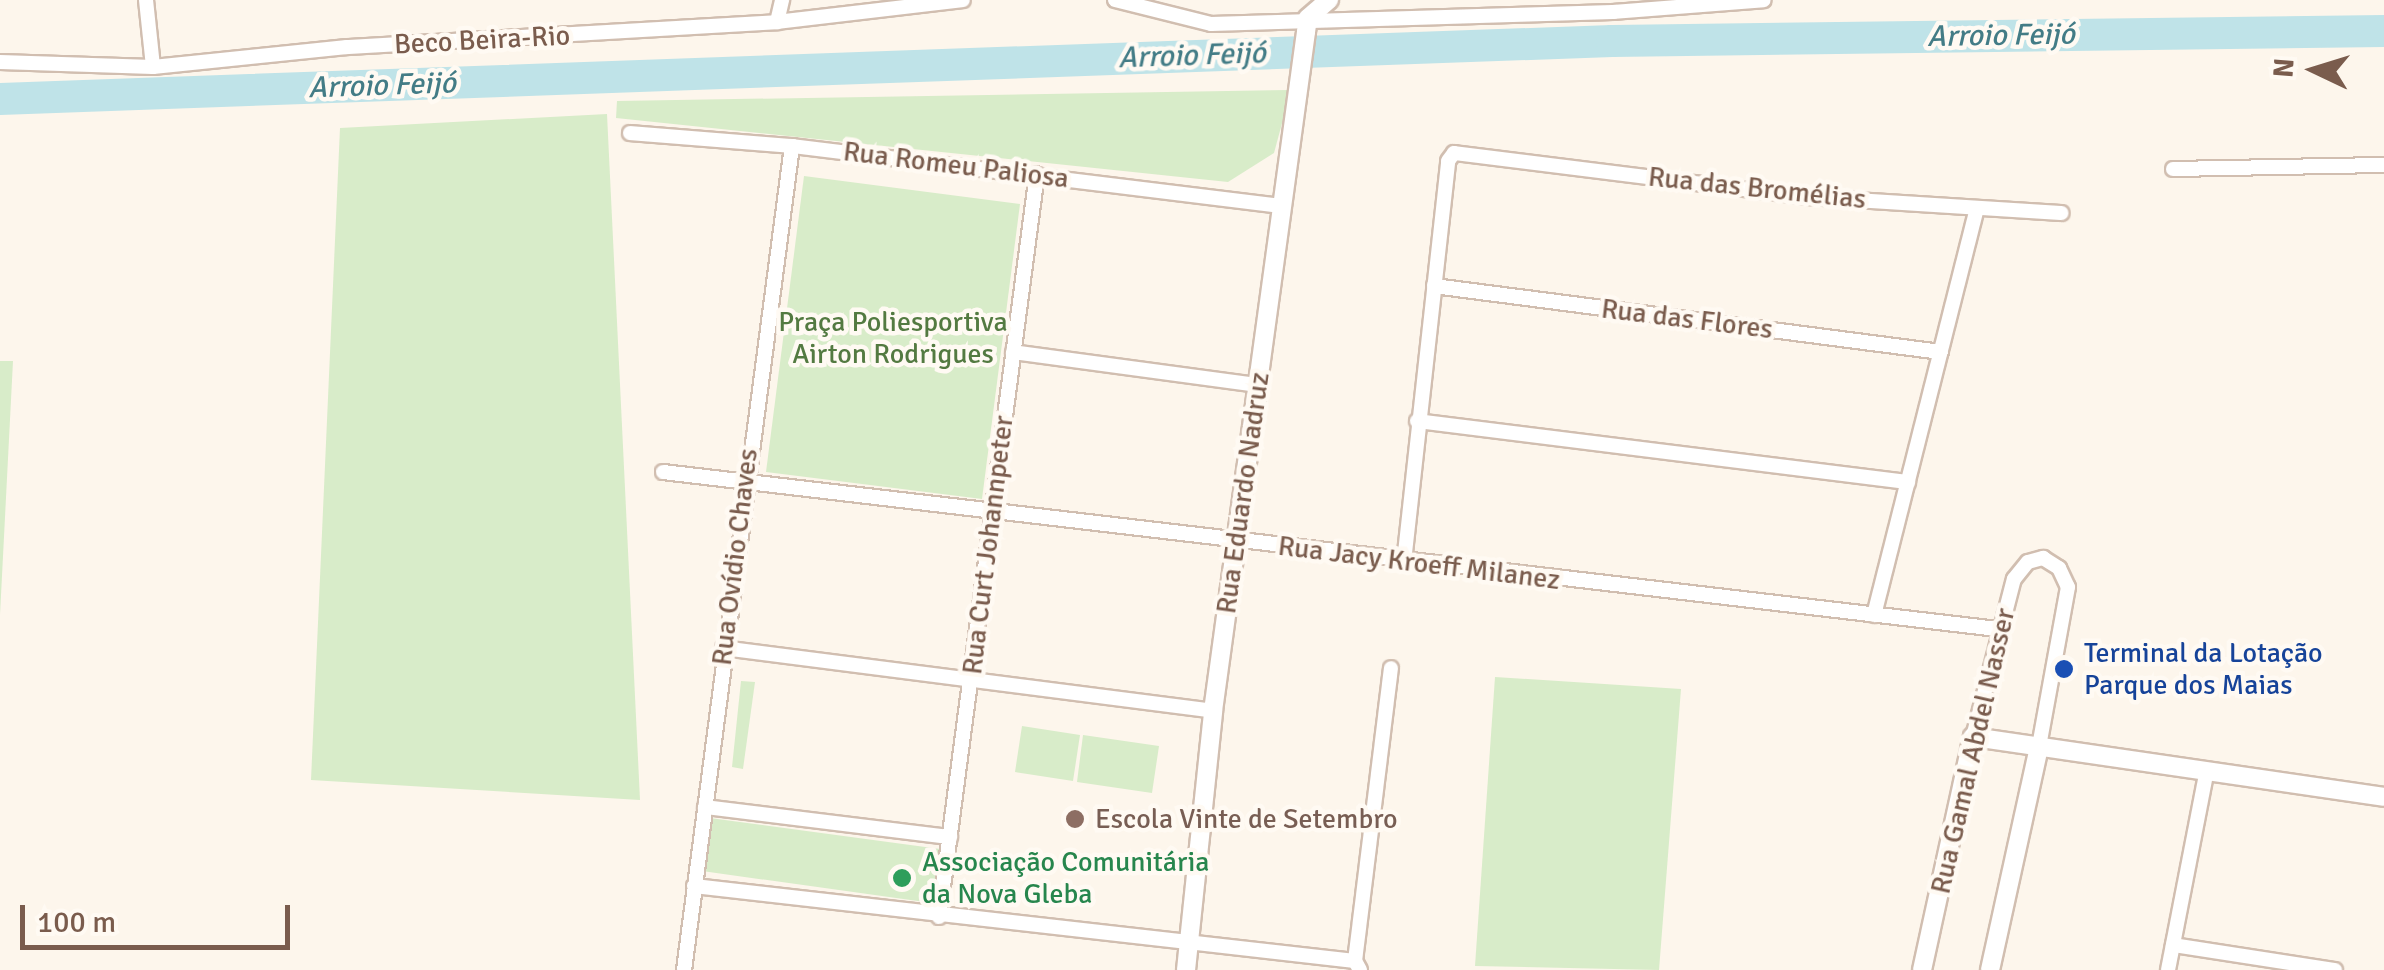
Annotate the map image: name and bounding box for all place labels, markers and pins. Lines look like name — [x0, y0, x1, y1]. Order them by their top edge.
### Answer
place label: Terminal da Lotação Parque dos Maias — [2084, 636, 2323, 702]
marker: Terminal da Lotação Parque dos Maias — [2053, 658, 2075, 680]
place label: Escola Vinte de Setembro — [1095, 802, 1398, 836]
marker: Escola Vinte de Setembro — [1064, 808, 1086, 830]
place label: Associação Comunitária da Nova Gleba — [922, 845, 1210, 911]
marker: Associação Comunitária da Nova Gleba — [891, 867, 913, 889]

